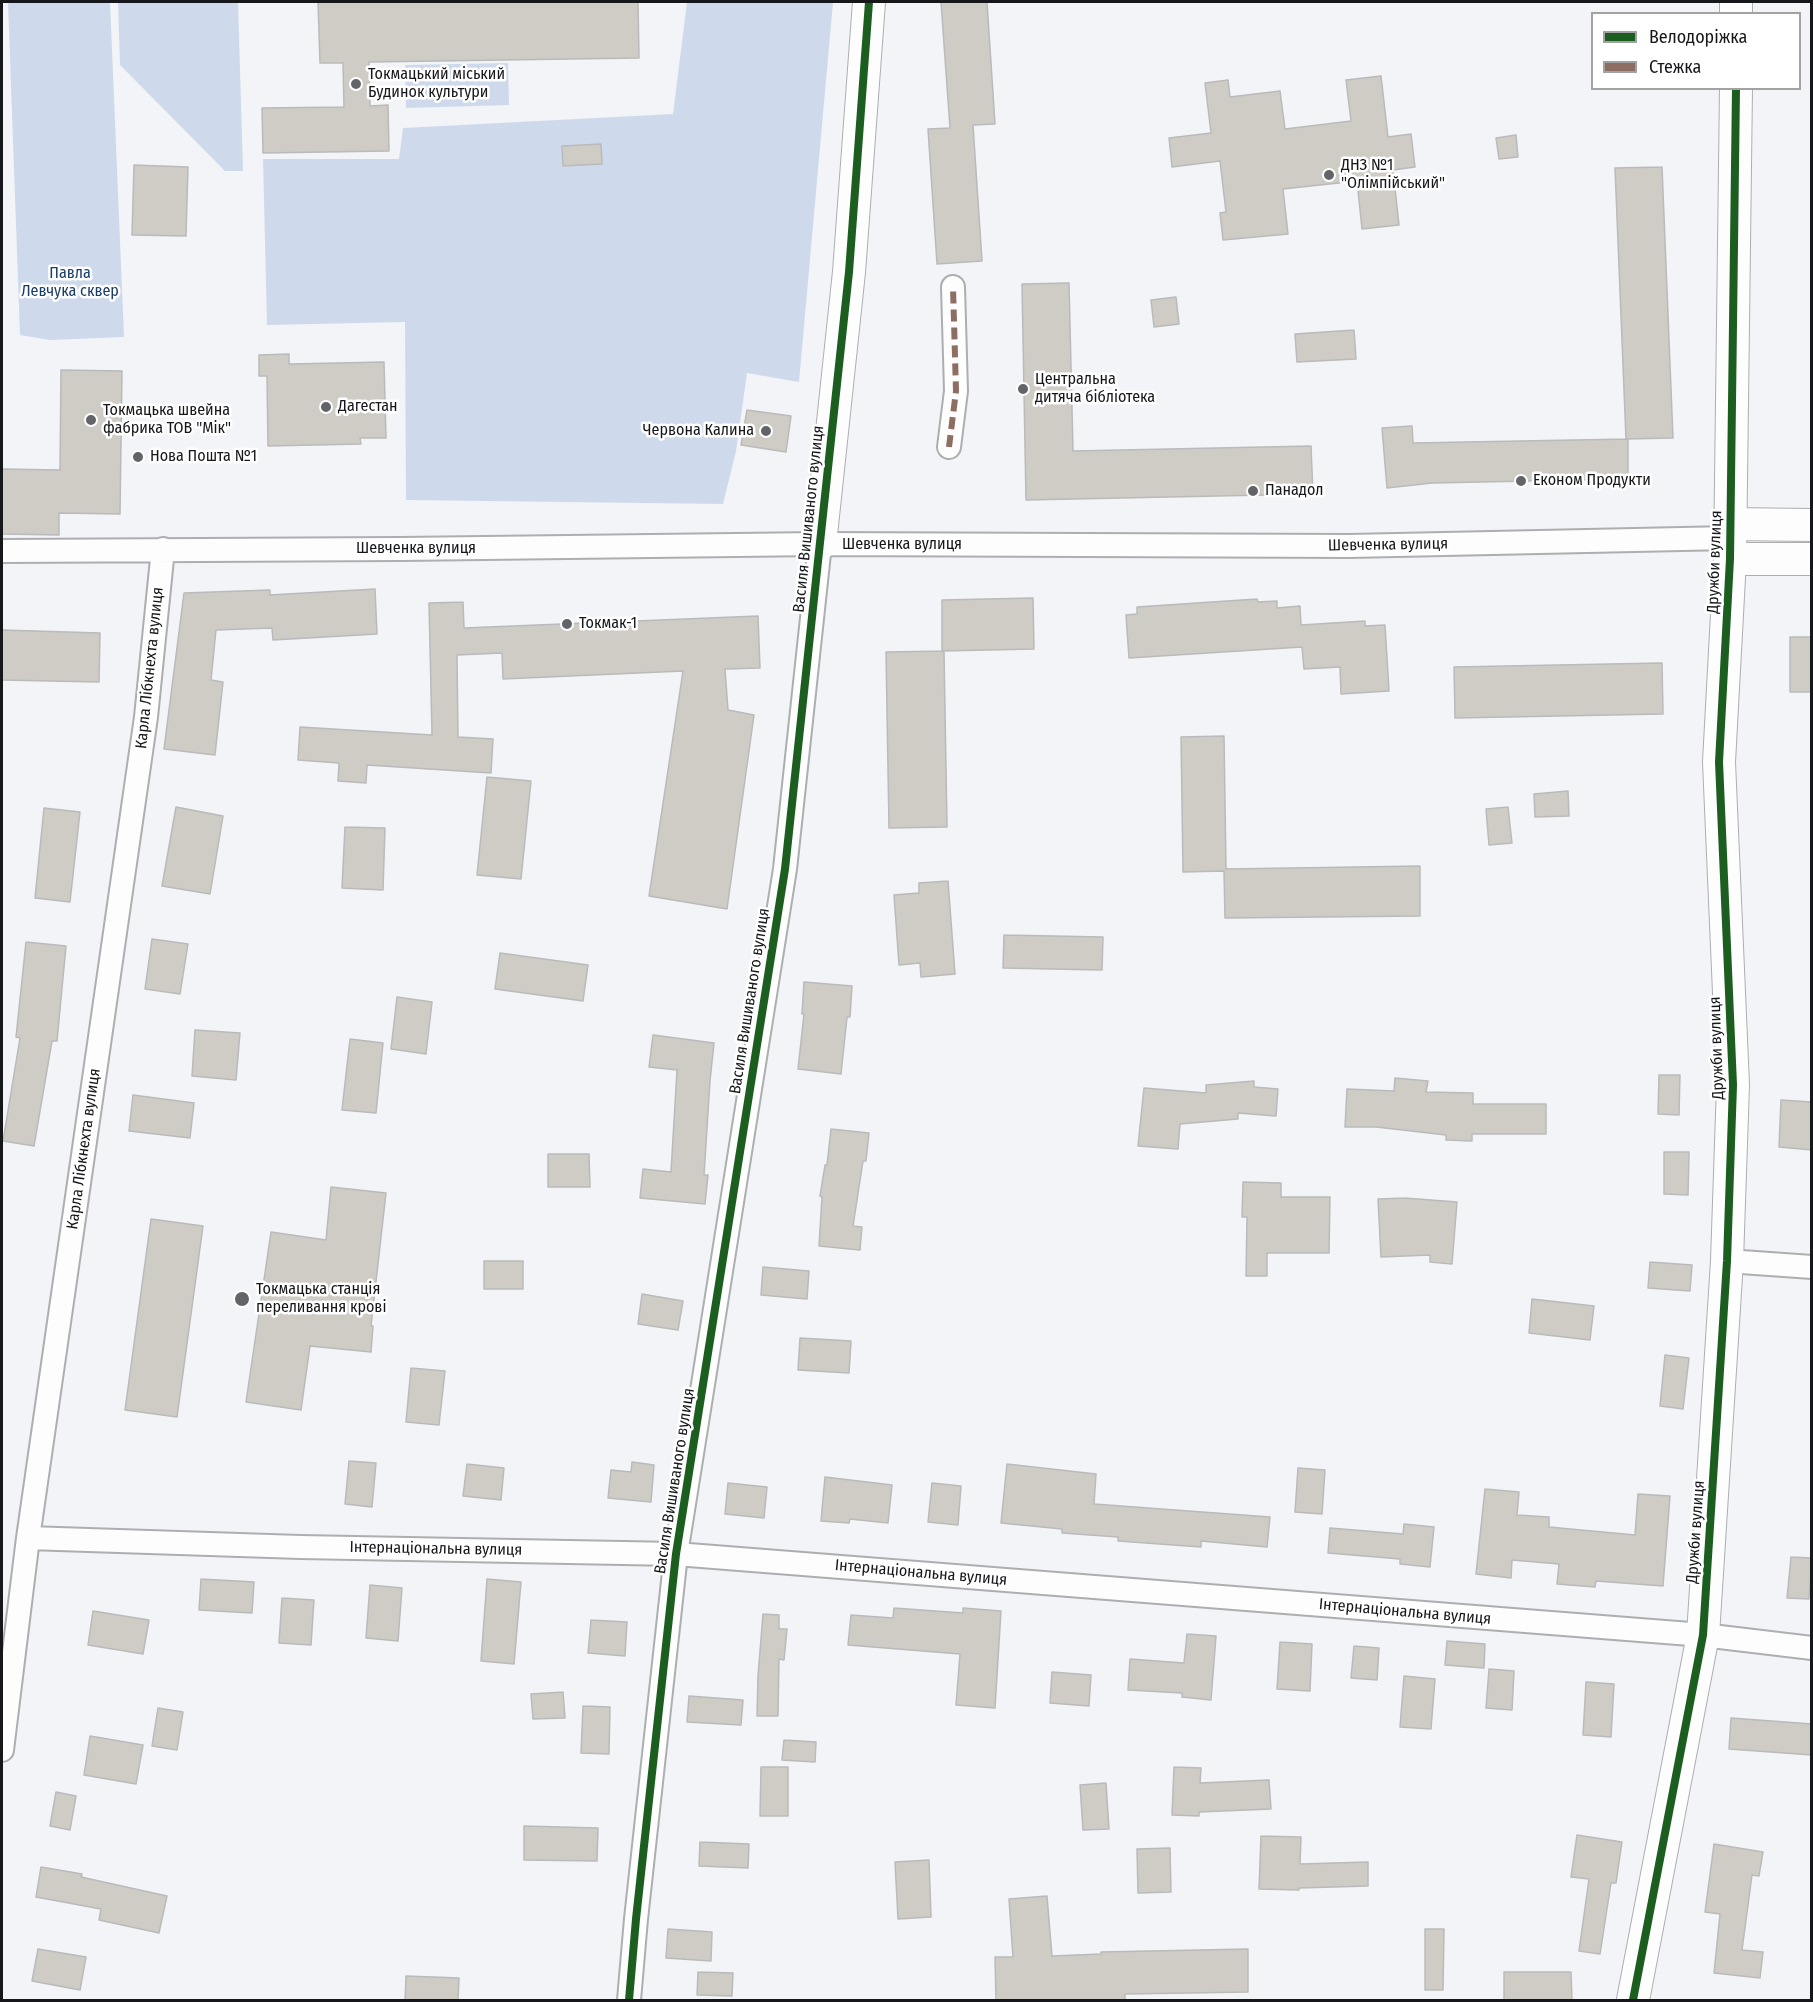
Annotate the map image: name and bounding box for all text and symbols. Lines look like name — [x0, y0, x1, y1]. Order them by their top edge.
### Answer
legend — [1591, 12, 1801, 90]
text: Велодоріжка — [1649, 26, 1747, 48]
text: Стежка — [1649, 56, 1701, 78]
place label: Токмацький міський Будинок культури — [368, 65, 505, 103]
marker: Токмацький міський Будинок культури — [349, 77, 363, 91]
place label: ДНЗ №1 "Олімпійський" — [1341, 156, 1445, 194]
marker: ДНЗ №1 "Олімпійський" — [1322, 168, 1336, 182]
park label: Павла Левчука сквер — [21, 264, 119, 302]
place label: Центральна дитяча бібліотека — [1035, 370, 1155, 408]
marker: Центральна дитяча бібліотека — [1016, 382, 1030, 396]
place label: Дагестан — [338, 397, 398, 417]
marker: Дагестан — [319, 400, 333, 414]
place label: Токмацька швейна фабрика ТОВ "Мік" — [103, 401, 231, 439]
marker: Токмацька швейна фабрика ТОВ "Мік" — [84, 413, 98, 427]
place label: Червона Калина — [643, 421, 754, 441]
marker: Червона Калина — [759, 424, 773, 438]
street label: Василя Вишиваного вулиця — [790, 425, 828, 613]
place label: Нова Пошта №1 — [150, 447, 257, 467]
marker: Нова Пошта №1 — [131, 450, 145, 464]
place label: Економ Продукти — [1533, 471, 1651, 491]
marker: Економ Продукти — [1514, 474, 1528, 488]
place label: Панадол — [1265, 481, 1323, 501]
marker: Панадол — [1246, 484, 1260, 498]
street label: Дружби вулиця — [1704, 510, 1726, 614]
street label: Шевченка вулиця — [1328, 534, 1448, 556]
street label: Шевченка вулиця — [842, 535, 962, 555]
street label: Шевченка вулиця — [356, 539, 476, 559]
street label: Карла Лібкнехта вулиця — [132, 586, 168, 750]
place label: Токмак-1 — [579, 614, 637, 634]
marker: Токмак-1 — [560, 617, 574, 631]
street label: Василя Вишиваного вулиця — [726, 907, 774, 1095]
street label: Дружби вулиця — [1706, 996, 1728, 1100]
street label: Карла Лібкнехта вулиця — [63, 1067, 105, 1231]
place label: Токмацька станція переливання крові — [256, 1280, 386, 1318]
marker: Токмацька станція переливання крові — [233, 1290, 251, 1308]
street label: Василя Вишиваного вулиця — [651, 1387, 699, 1575]
street label: Дружби вулиця — [1683, 1480, 1709, 1584]
street label: Інтернаціональна вулиця — [350, 1538, 522, 1560]
street label: Інтернаціональна вулиця — [834, 1556, 1008, 1590]
street label: Інтернаціональна вулиця — [1318, 1595, 1492, 1629]

